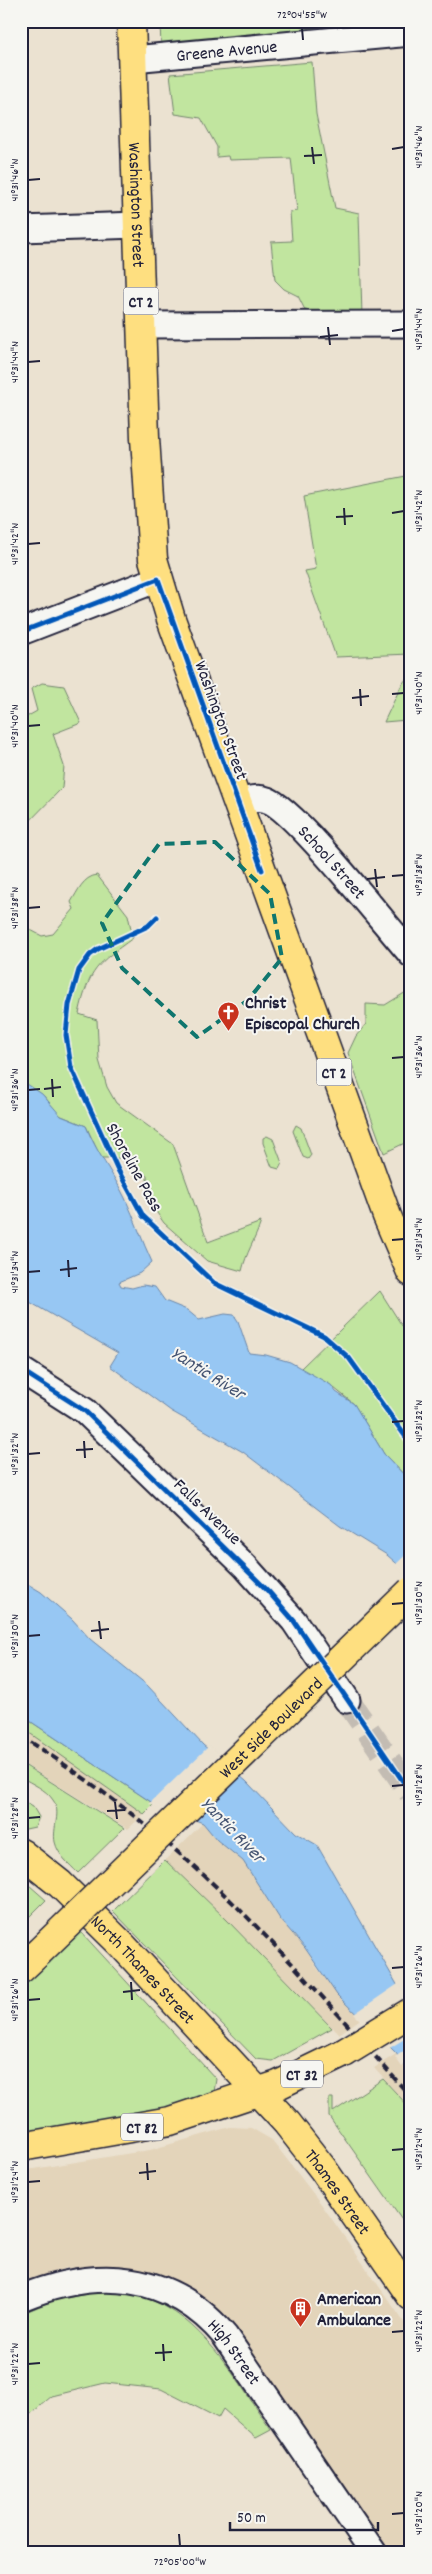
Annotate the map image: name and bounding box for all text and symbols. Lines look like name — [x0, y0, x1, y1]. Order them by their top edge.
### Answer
text: 72°04'55"W — [277, 7, 327, 24]
street label: Greene Avenue — [175, 36, 278, 70]
text: 41°31'46"N — [411, 126, 428, 168]
street label: Washington Street — [120, 142, 149, 268]
text: 41°31'46"N — [7, 159, 24, 201]
road number: CT 2 — [124, 288, 158, 314]
text: 41°31'44"N — [411, 308, 428, 350]
text: 41°31'44"N — [7, 341, 24, 383]
text: 41°31'42"N — [411, 490, 428, 532]
text: 41°31'42"N — [7, 523, 24, 565]
street label: Washington Street — [187, 658, 253, 784]
text: 41°31'40"N — [411, 671, 428, 715]
text: 41°31'40"N — [7, 704, 24, 748]
street label: School Street — [291, 821, 370, 906]
text: 41°31'38"N — [411, 854, 428, 896]
text: 41°31'38"N — [7, 887, 24, 929]
place label: Christ Episcopal Church — [245, 992, 360, 1038]
church icon: Christ Episcopal Church — [217, 1000, 241, 1031]
text: 41°31'36"N — [411, 1035, 428, 1079]
road number: CT 2 — [316, 1058, 352, 1086]
text: 41°31'36"N — [7, 1068, 24, 1112]
street label: Shoreline Pass — [98, 1119, 168, 1217]
text: 41°31'34"N — [411, 1218, 428, 1260]
text: 41°31'34"N — [7, 1251, 24, 1293]
water label: Yantic River — [165, 1341, 251, 1409]
text: 41°31'32"N — [411, 1400, 428, 1442]
text: 41°31'32"N — [7, 1433, 24, 1475]
street label: Falls Avenue — [167, 1474, 246, 1552]
text: 41°31'30"N — [411, 1581, 428, 1625]
text: 41°31'30"N — [7, 1614, 24, 1658]
street label: West Side Boulevard — [215, 1673, 330, 1785]
text: 41°31'28"N — [411, 1764, 428, 1806]
water label: Yantic River — [193, 1792, 271, 1872]
text: 41°31'28"N — [7, 1797, 24, 1839]
street label: North Thames Street — [84, 1911, 200, 2031]
text: 41°31'26"N — [411, 1945, 428, 1989]
text: 41°31'26"N — [7, 1978, 24, 2022]
road number: CT 32 — [281, 2060, 323, 2088]
road number: CT 82 — [121, 2114, 163, 2140]
text: 41°31'24"N — [411, 2128, 428, 2170]
street label: Thames Street — [297, 2145, 375, 2241]
text: 41°31'24"N — [7, 2161, 24, 2203]
place label: American Ambulance — [317, 2288, 391, 2334]
building icon: American Ambulance — [289, 2296, 313, 2327]
text: 41°31'22"N — [411, 2310, 428, 2352]
street label: High Street — [201, 2314, 265, 2391]
text: 41°31'22"N — [7, 2343, 24, 2385]
text: 41°31'20"N — [411, 2491, 428, 2535]
scale bar — [230, 2499, 377, 2531]
text: 50 m — [237, 2508, 266, 2530]
text: 72°05'00"W — [154, 2554, 206, 2571]

